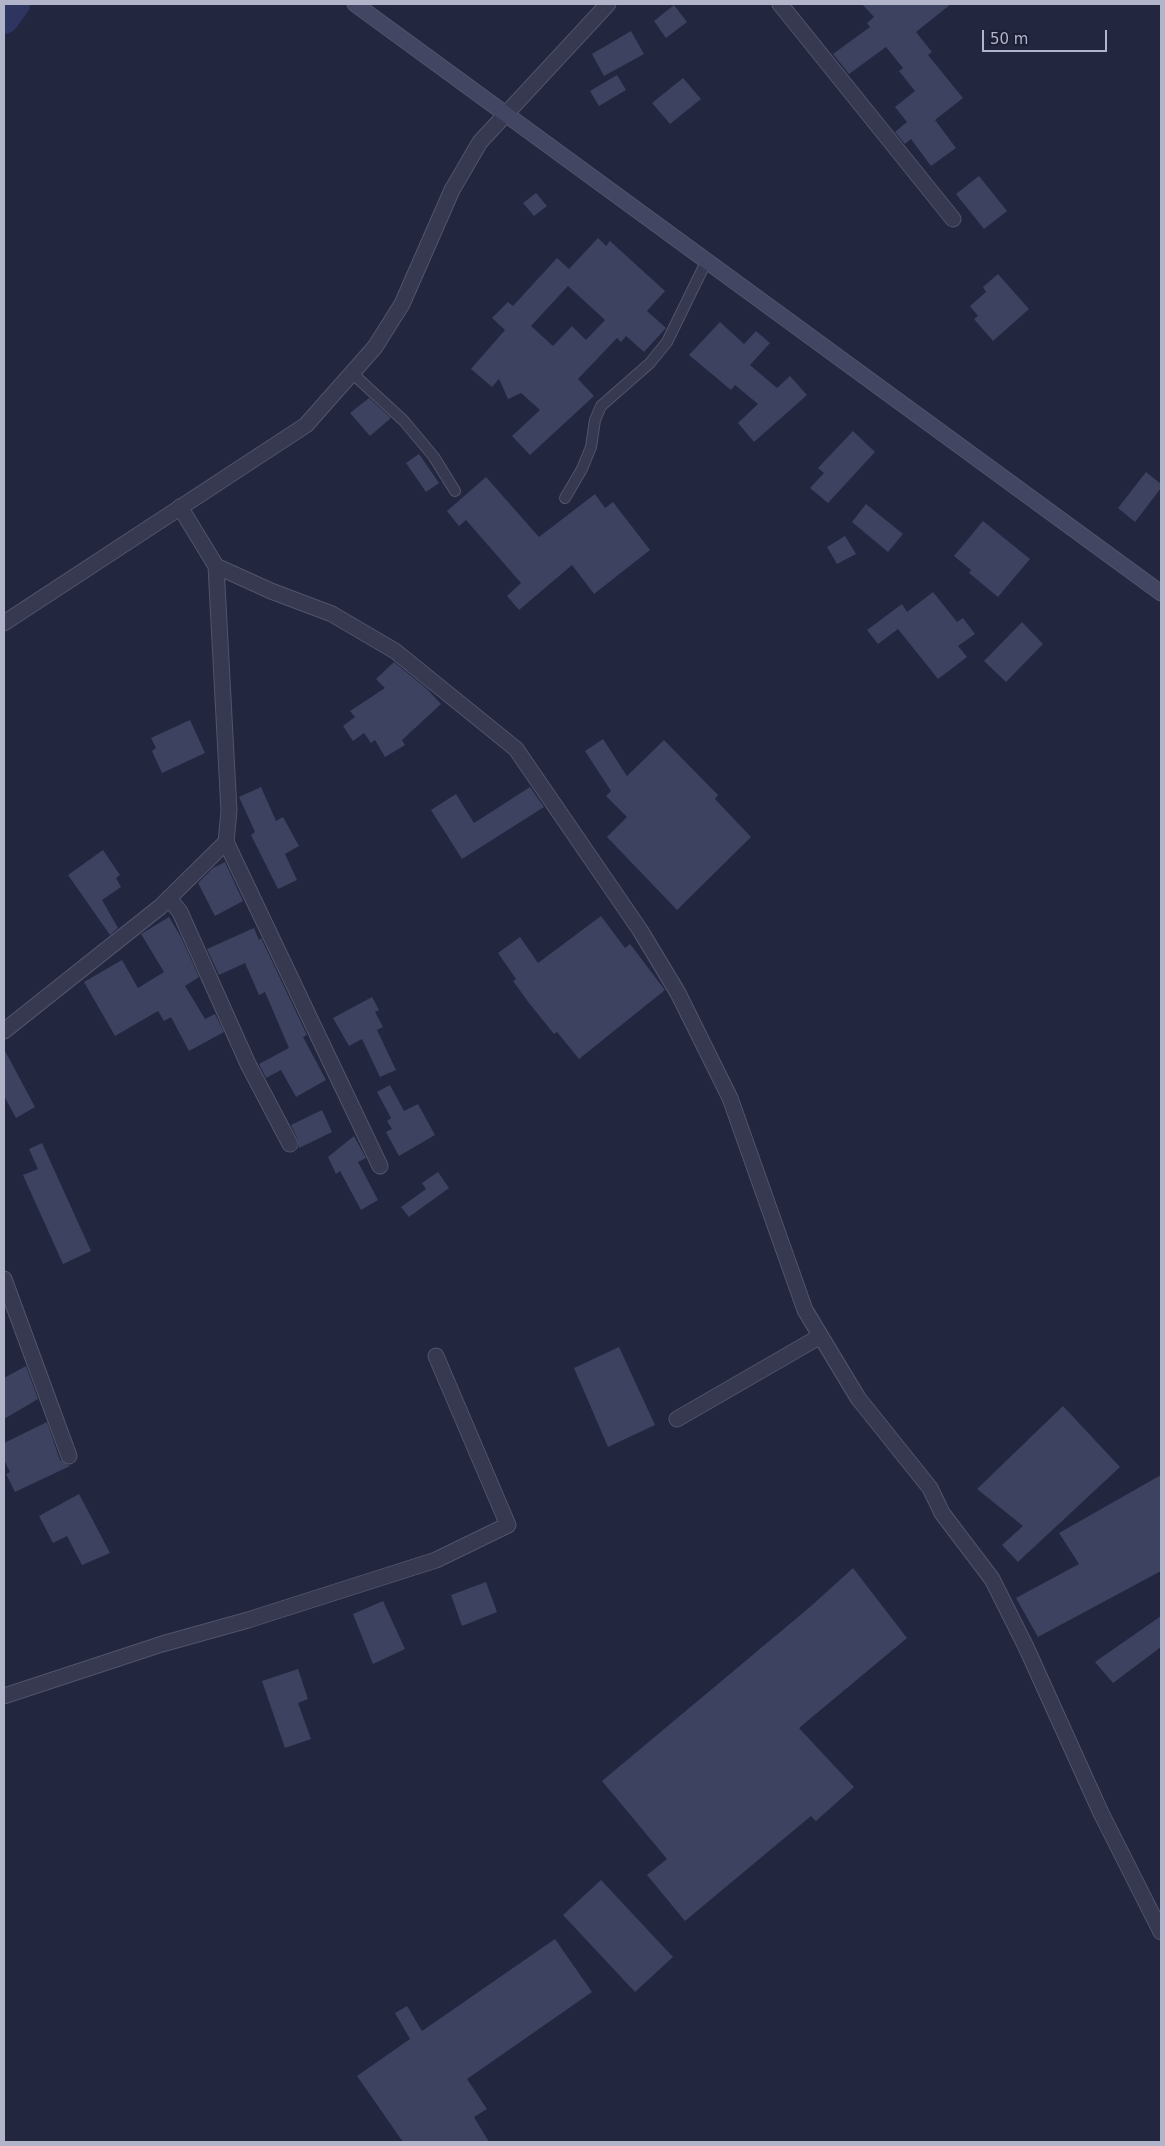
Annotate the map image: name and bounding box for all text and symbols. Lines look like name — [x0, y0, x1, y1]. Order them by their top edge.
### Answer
scale bar — [985, 20, 1110, 52]
text: 50 m — [990, 30, 1028, 48]

